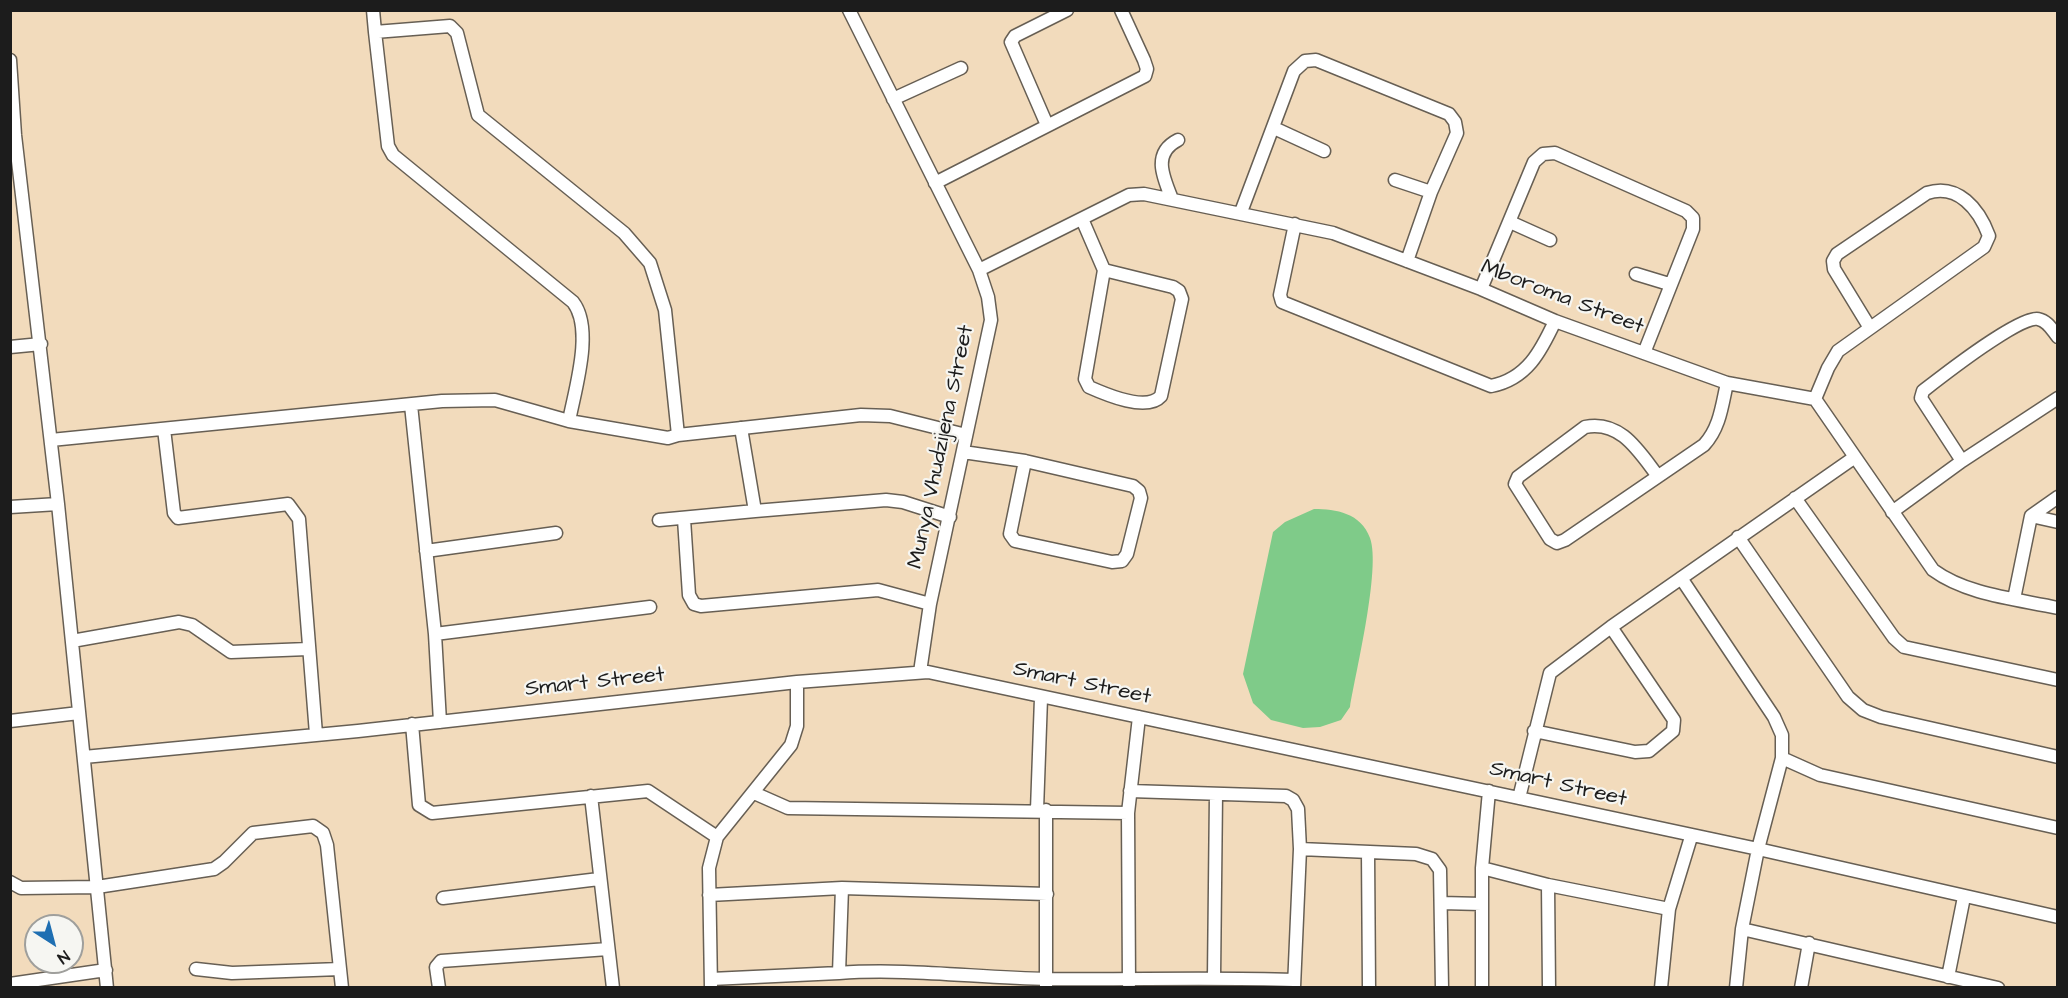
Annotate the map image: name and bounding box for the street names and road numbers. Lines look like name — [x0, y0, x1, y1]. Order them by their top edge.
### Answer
street label: Mboroma Street — [1477, 255, 1647, 341]
street label: Munya Vhudzijena Street — [903, 323, 981, 571]
street label: Smart Street — [1011, 657, 1153, 711]
street label: Smart Street — [524, 663, 666, 703]
street label: Smart Street — [1487, 756, 1629, 814]

